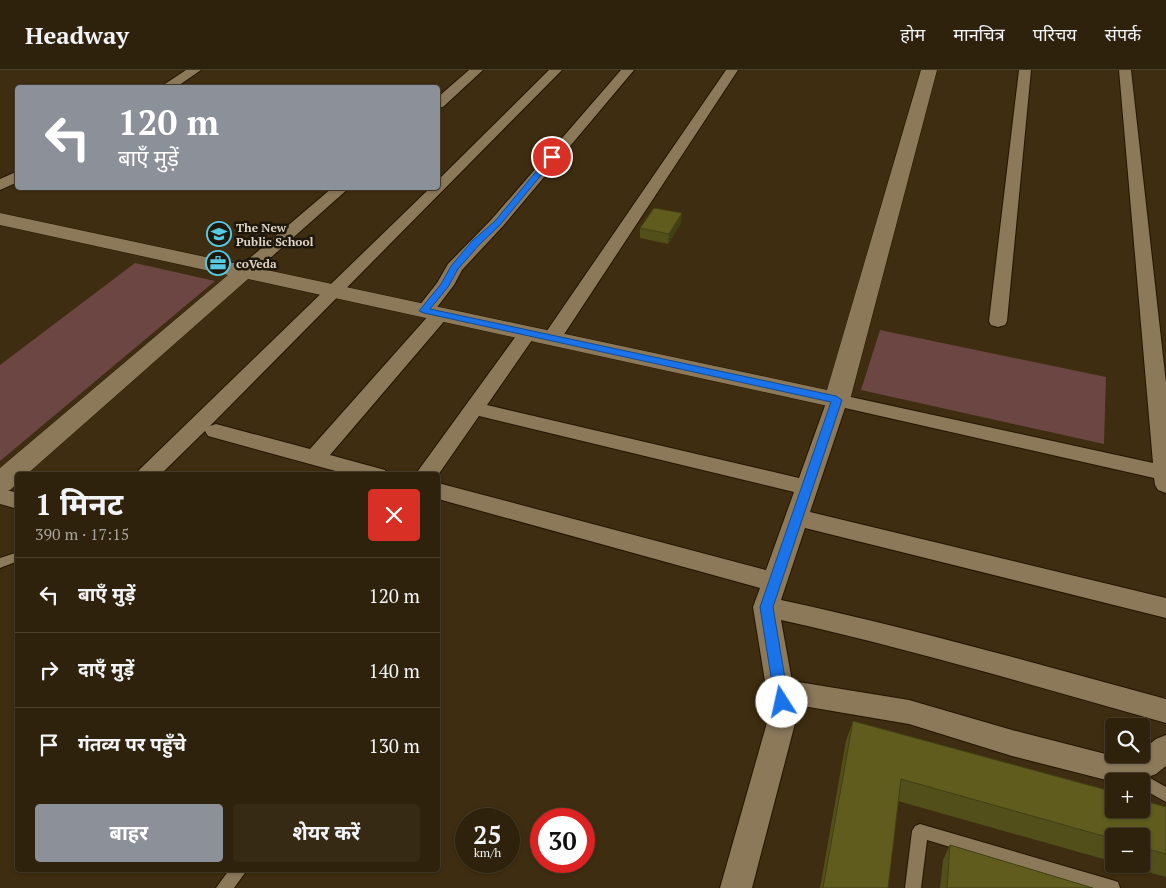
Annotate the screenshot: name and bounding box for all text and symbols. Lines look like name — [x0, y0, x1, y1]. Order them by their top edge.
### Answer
text: Headway — [25, 19, 129, 51]
text: होम — [900, 22, 925, 46]
text: मानचित्र — [953, 22, 1005, 46]
text: परिचय — [1033, 22, 1077, 46]
text: संपर्क — [1105, 22, 1141, 46]
text: 120 m — [118, 99, 219, 145]
icon: left — [35, 105, 100, 170]
pin — [531, 136, 573, 178]
text: बाएँ मुड़ें — [118, 143, 179, 172]
icon: arrive — [538, 143, 566, 171]
place label: The New Public School — [236, 220, 314, 249]
school or university icon: The New Public School — [206, 221, 232, 247]
office icon: coVeda — [205, 250, 231, 276]
place label: coVeda — [236, 256, 277, 271]
text: 1 मिनट — [35, 484, 123, 524]
button: close — [368, 489, 420, 541]
text: 390 m · 17:15 — [35, 523, 129, 545]
icon: left — [35, 581, 63, 609]
text: बाएँ मुड़ें — [78, 581, 135, 606]
text: 120 m — [369, 583, 420, 608]
icon: right — [35, 656, 63, 684]
text: दाएँ मुड़ें — [78, 656, 134, 681]
text: 140 m — [369, 658, 420, 683]
position arrow — [755, 675, 807, 727]
map controls — [1105, 718, 1150, 873]
button: search — [1105, 718, 1150, 763]
icon: arrive — [35, 731, 63, 759]
text: गंतव्य पर पहुँचे — [78, 731, 186, 756]
text: 130 m — [369, 733, 420, 758]
button: + — [1105, 773, 1150, 818]
button: बाहर — [35, 804, 223, 862]
button: शेयर करें — [233, 804, 420, 862]
speed limit sign: 30 — [530, 808, 595, 873]
text: 25 — [473, 818, 502, 851]
button: − — [1105, 828, 1150, 873]
text: km/h — [474, 845, 501, 860]

